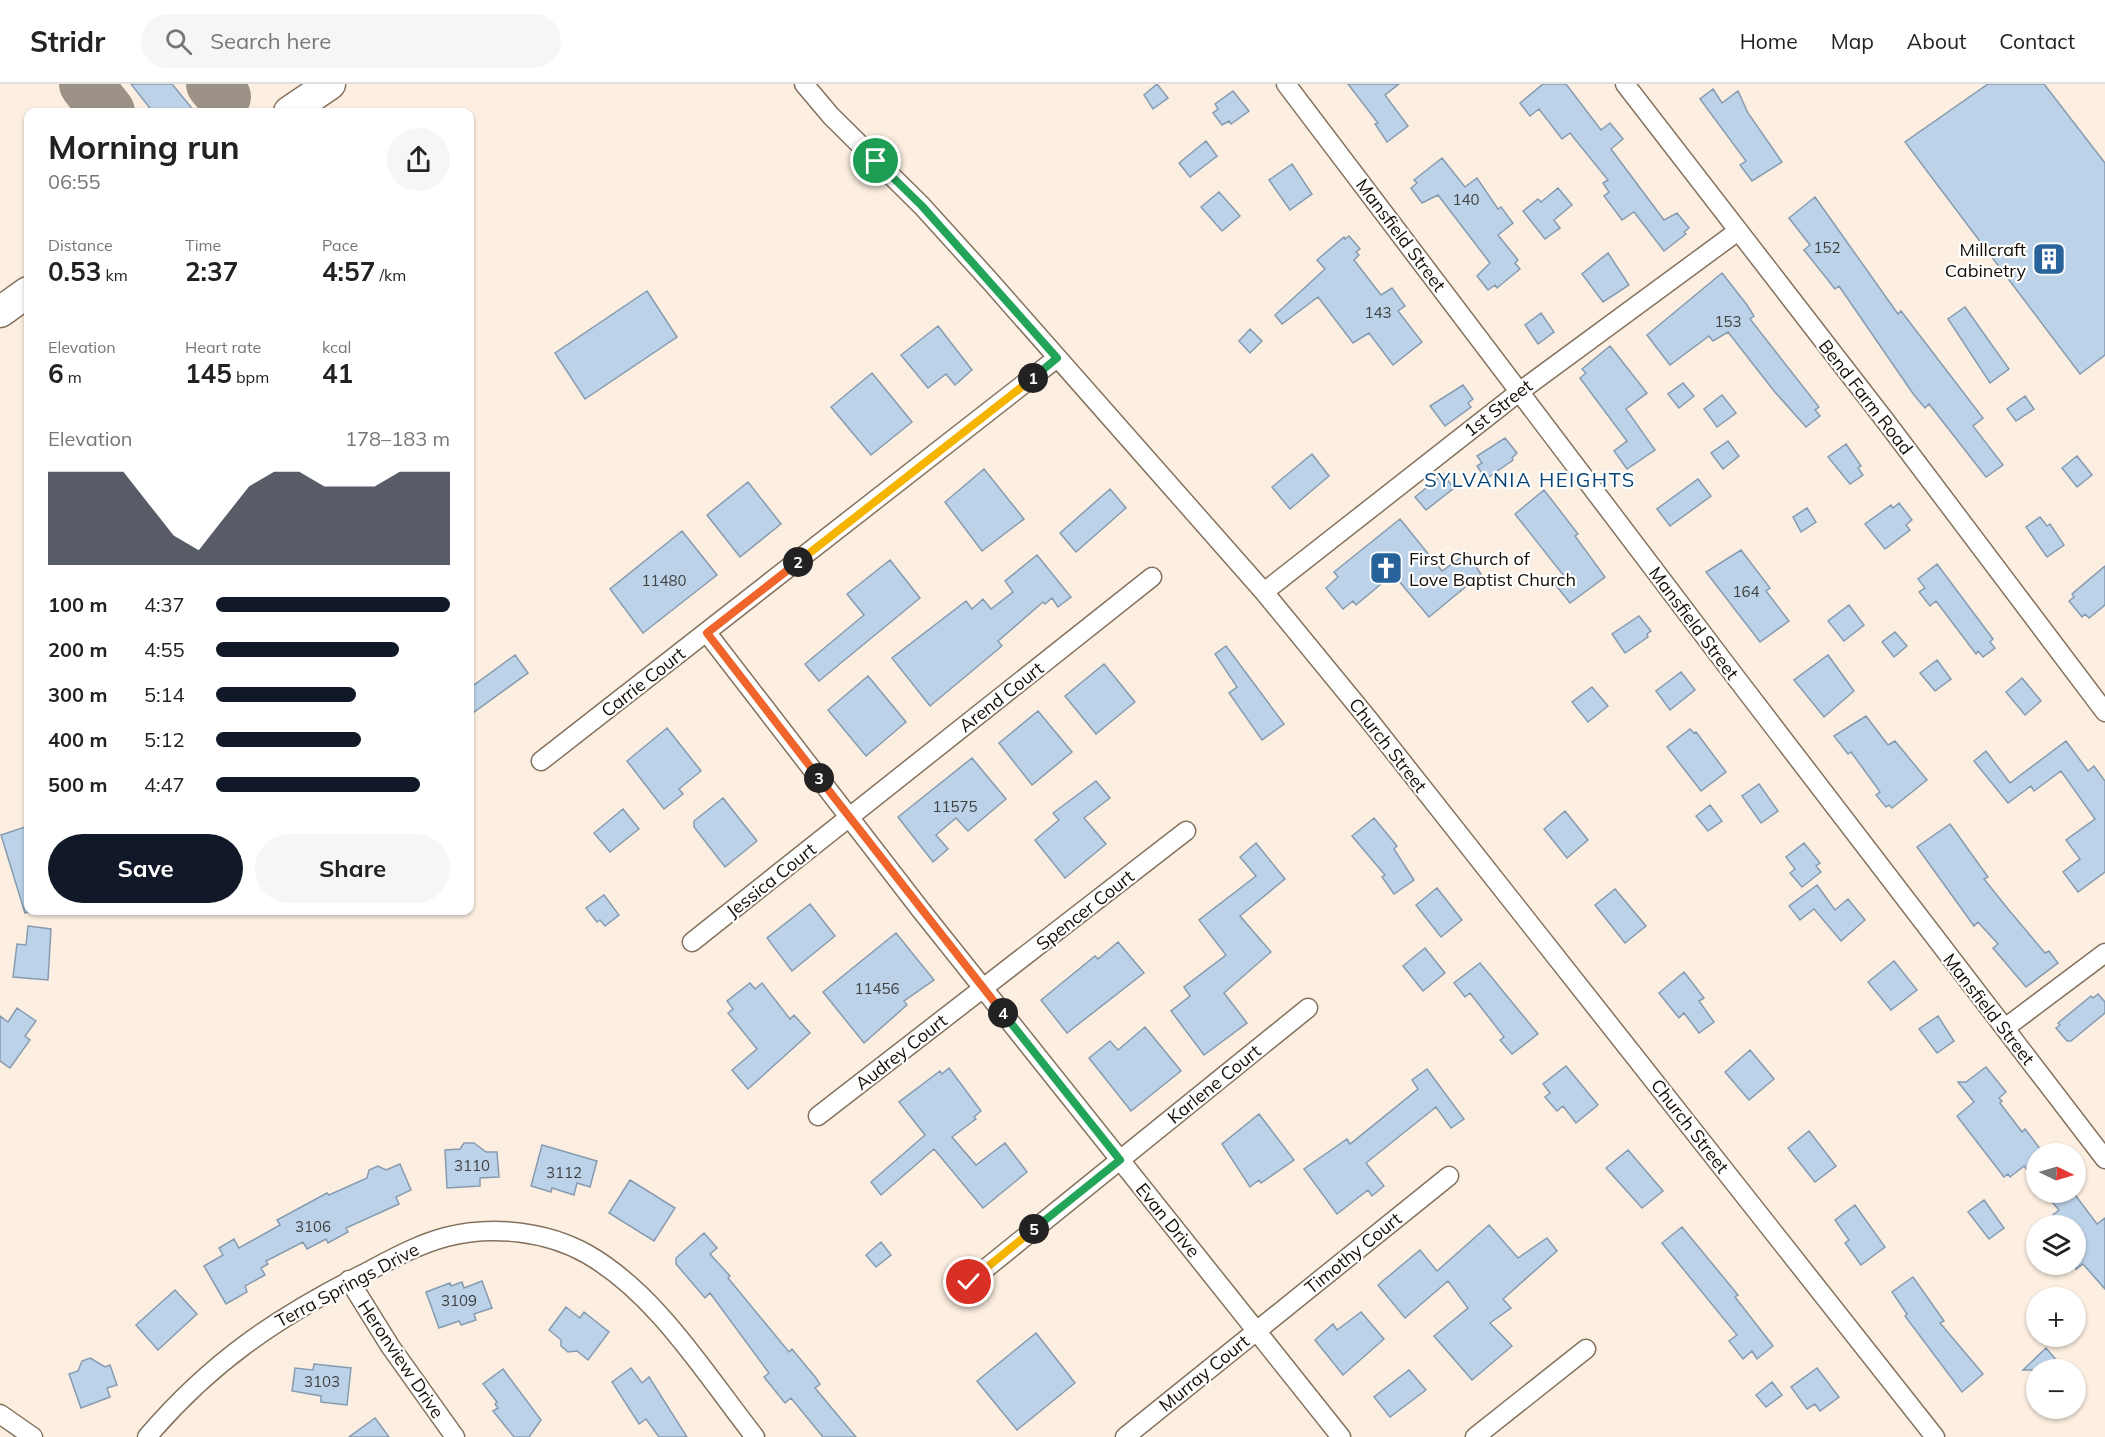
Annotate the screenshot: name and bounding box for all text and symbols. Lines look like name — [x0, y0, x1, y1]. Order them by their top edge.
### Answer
search box — [141, 14, 561, 68]
text: Stridr — [30, 24, 105, 59]
icon: search — [162, 25, 195, 58]
text: Search here — [210, 27, 331, 55]
text: Home — [1740, 28, 1798, 54]
text: Map — [1831, 28, 1874, 54]
text: About — [1907, 28, 1966, 54]
text: Contact — [1999, 28, 2075, 54]
text: Morning run — [48, 126, 240, 167]
button: share — [387, 128, 450, 191]
pin — [850, 135, 901, 186]
icon: arrive — [859, 144, 892, 177]
text: 06:55 — [48, 169, 101, 194]
street label: Mansfield Street — [1351, 174, 1451, 296]
house number: 140 — [1452, 190, 1480, 209]
text: Distance — [48, 235, 113, 255]
text: Time — [185, 235, 221, 255]
text: Pace — [322, 235, 358, 255]
house number: 152 — [1813, 238, 1841, 257]
place label: Millcraft Cabinetry — [1945, 238, 2026, 282]
building icon: Millcraft Cabinetry — [2031, 241, 2067, 277]
text: 0.53 — [48, 255, 101, 288]
text: 2:37 — [185, 255, 238, 288]
text: 4:57 — [322, 255, 375, 288]
text: km — [101, 265, 128, 285]
text: /km — [375, 265, 406, 285]
house number: 143 — [1364, 303, 1392, 322]
house number: 153 — [1714, 312, 1742, 331]
street label: Bend Farm Road — [1814, 335, 1918, 459]
text: Elevation — [48, 337, 116, 357]
text: Heart rate — [185, 337, 261, 357]
text: kcal — [322, 337, 351, 357]
text: 6 — [48, 357, 64, 390]
text: 145 — [185, 357, 232, 390]
text: 41 — [322, 357, 353, 390]
pin: 1 — [1018, 363, 1048, 393]
text: m — [64, 367, 82, 387]
text: bpm — [232, 367, 269, 387]
text: 1 — [1028, 368, 1038, 388]
street label: 1st Street — [1459, 374, 1537, 442]
text: Elevation — [48, 426, 133, 451]
text: 178–183 m — [345, 426, 450, 451]
district label: SYLVANIA HEIGHTS — [1424, 467, 1636, 492]
pin: 2 — [783, 547, 813, 577]
place label: First Church of Love Baptist Church — [1409, 547, 1576, 591]
church icon: First Church of Love Baptist Church — [1368, 550, 1404, 586]
text: 2 — [793, 552, 803, 572]
street label: Mansfield Street — [1644, 562, 1744, 684]
house number: 11480 — [641, 571, 687, 590]
house number: 164 — [1732, 582, 1760, 601]
text: 100 m — [48, 592, 107, 617]
text: 4:37 — [144, 592, 185, 617]
text: 200 m — [48, 637, 107, 662]
text: 4:55 — [144, 637, 185, 662]
street label: Carrie Court — [596, 642, 690, 722]
street label: Arend Court — [954, 657, 1048, 737]
text: 300 m — [48, 682, 107, 707]
text: 5:14 — [144, 682, 185, 707]
street label: Church Street — [1344, 693, 1432, 797]
text: 400 m — [48, 727, 107, 752]
text: 5:12 — [144, 727, 185, 752]
pin: 3 — [804, 763, 834, 793]
text: 3 — [814, 768, 824, 788]
text: 500 m — [48, 772, 107, 797]
text: 4:47 — [144, 772, 185, 797]
house number: 11575 — [932, 797, 978, 816]
button: Save — [48, 834, 243, 903]
button: Share — [255, 834, 450, 903]
street label: Jessica Court — [721, 838, 821, 922]
street label: Spencer Court — [1032, 865, 1138, 955]
street label: Mansfield Street — [1938, 949, 2040, 1069]
house number: 11456 — [854, 979, 900, 998]
pin: 4 — [988, 998, 1018, 1028]
text: 4 — [998, 1003, 1008, 1023]
street label: Audrey Court — [850, 1009, 952, 1095]
street label: Karlene Court — [1163, 1039, 1265, 1129]
street label: Church Street — [1646, 1074, 1734, 1178]
north arrow — [2026, 1143, 2086, 1203]
map controls — [2026, 1143, 2086, 1419]
house number: 3110 — [454, 1156, 490, 1175]
house number: 3112 — [546, 1163, 582, 1182]
street label: Evan Drive — [1131, 1178, 1205, 1262]
street label: Timothy Court — [1300, 1207, 1406, 1299]
pin: 5 — [1019, 1214, 1049, 1244]
button: layers — [2026, 1215, 2086, 1275]
house number: 3106 — [295, 1217, 331, 1236]
text: 5 — [1029, 1219, 1039, 1239]
street label: Terra Springs Drive — [271, 1237, 423, 1333]
pin — [943, 1256, 994, 1307]
icon: check — [952, 1265, 985, 1298]
button: + — [2026, 1287, 2086, 1347]
house number: 3109 — [441, 1291, 477, 1310]
street label: Heronview Drive — [353, 1295, 449, 1423]
street label: Murray Court — [1154, 1330, 1254, 1416]
button: − — [2026, 1359, 2086, 1419]
house number: 3103 — [304, 1372, 340, 1391]

